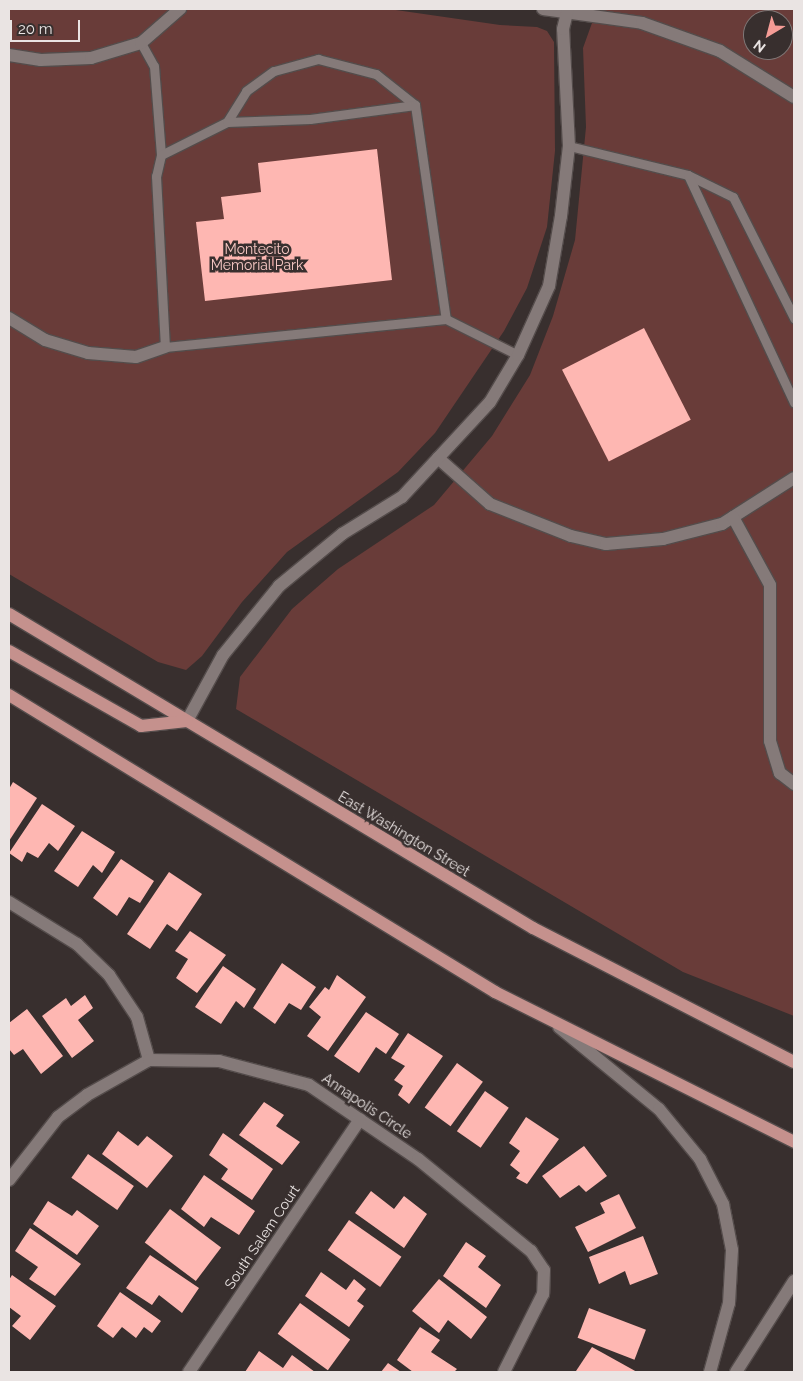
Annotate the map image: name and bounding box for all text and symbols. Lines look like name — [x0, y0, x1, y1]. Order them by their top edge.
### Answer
scale bar — [12, 10, 82, 42]
north arrow — [743, 10, 793, 60]
text: 20 m — [18, 20, 53, 38]
text: N — [750, 37, 769, 56]
park label: Montecito Memorial Park — [210, 241, 304, 274]
street label: East Washington Street — [335, 788, 473, 880]
street label: Annapolis Circle — [319, 1070, 415, 1142]
street label: South Salem Court — [221, 1182, 303, 1292]

